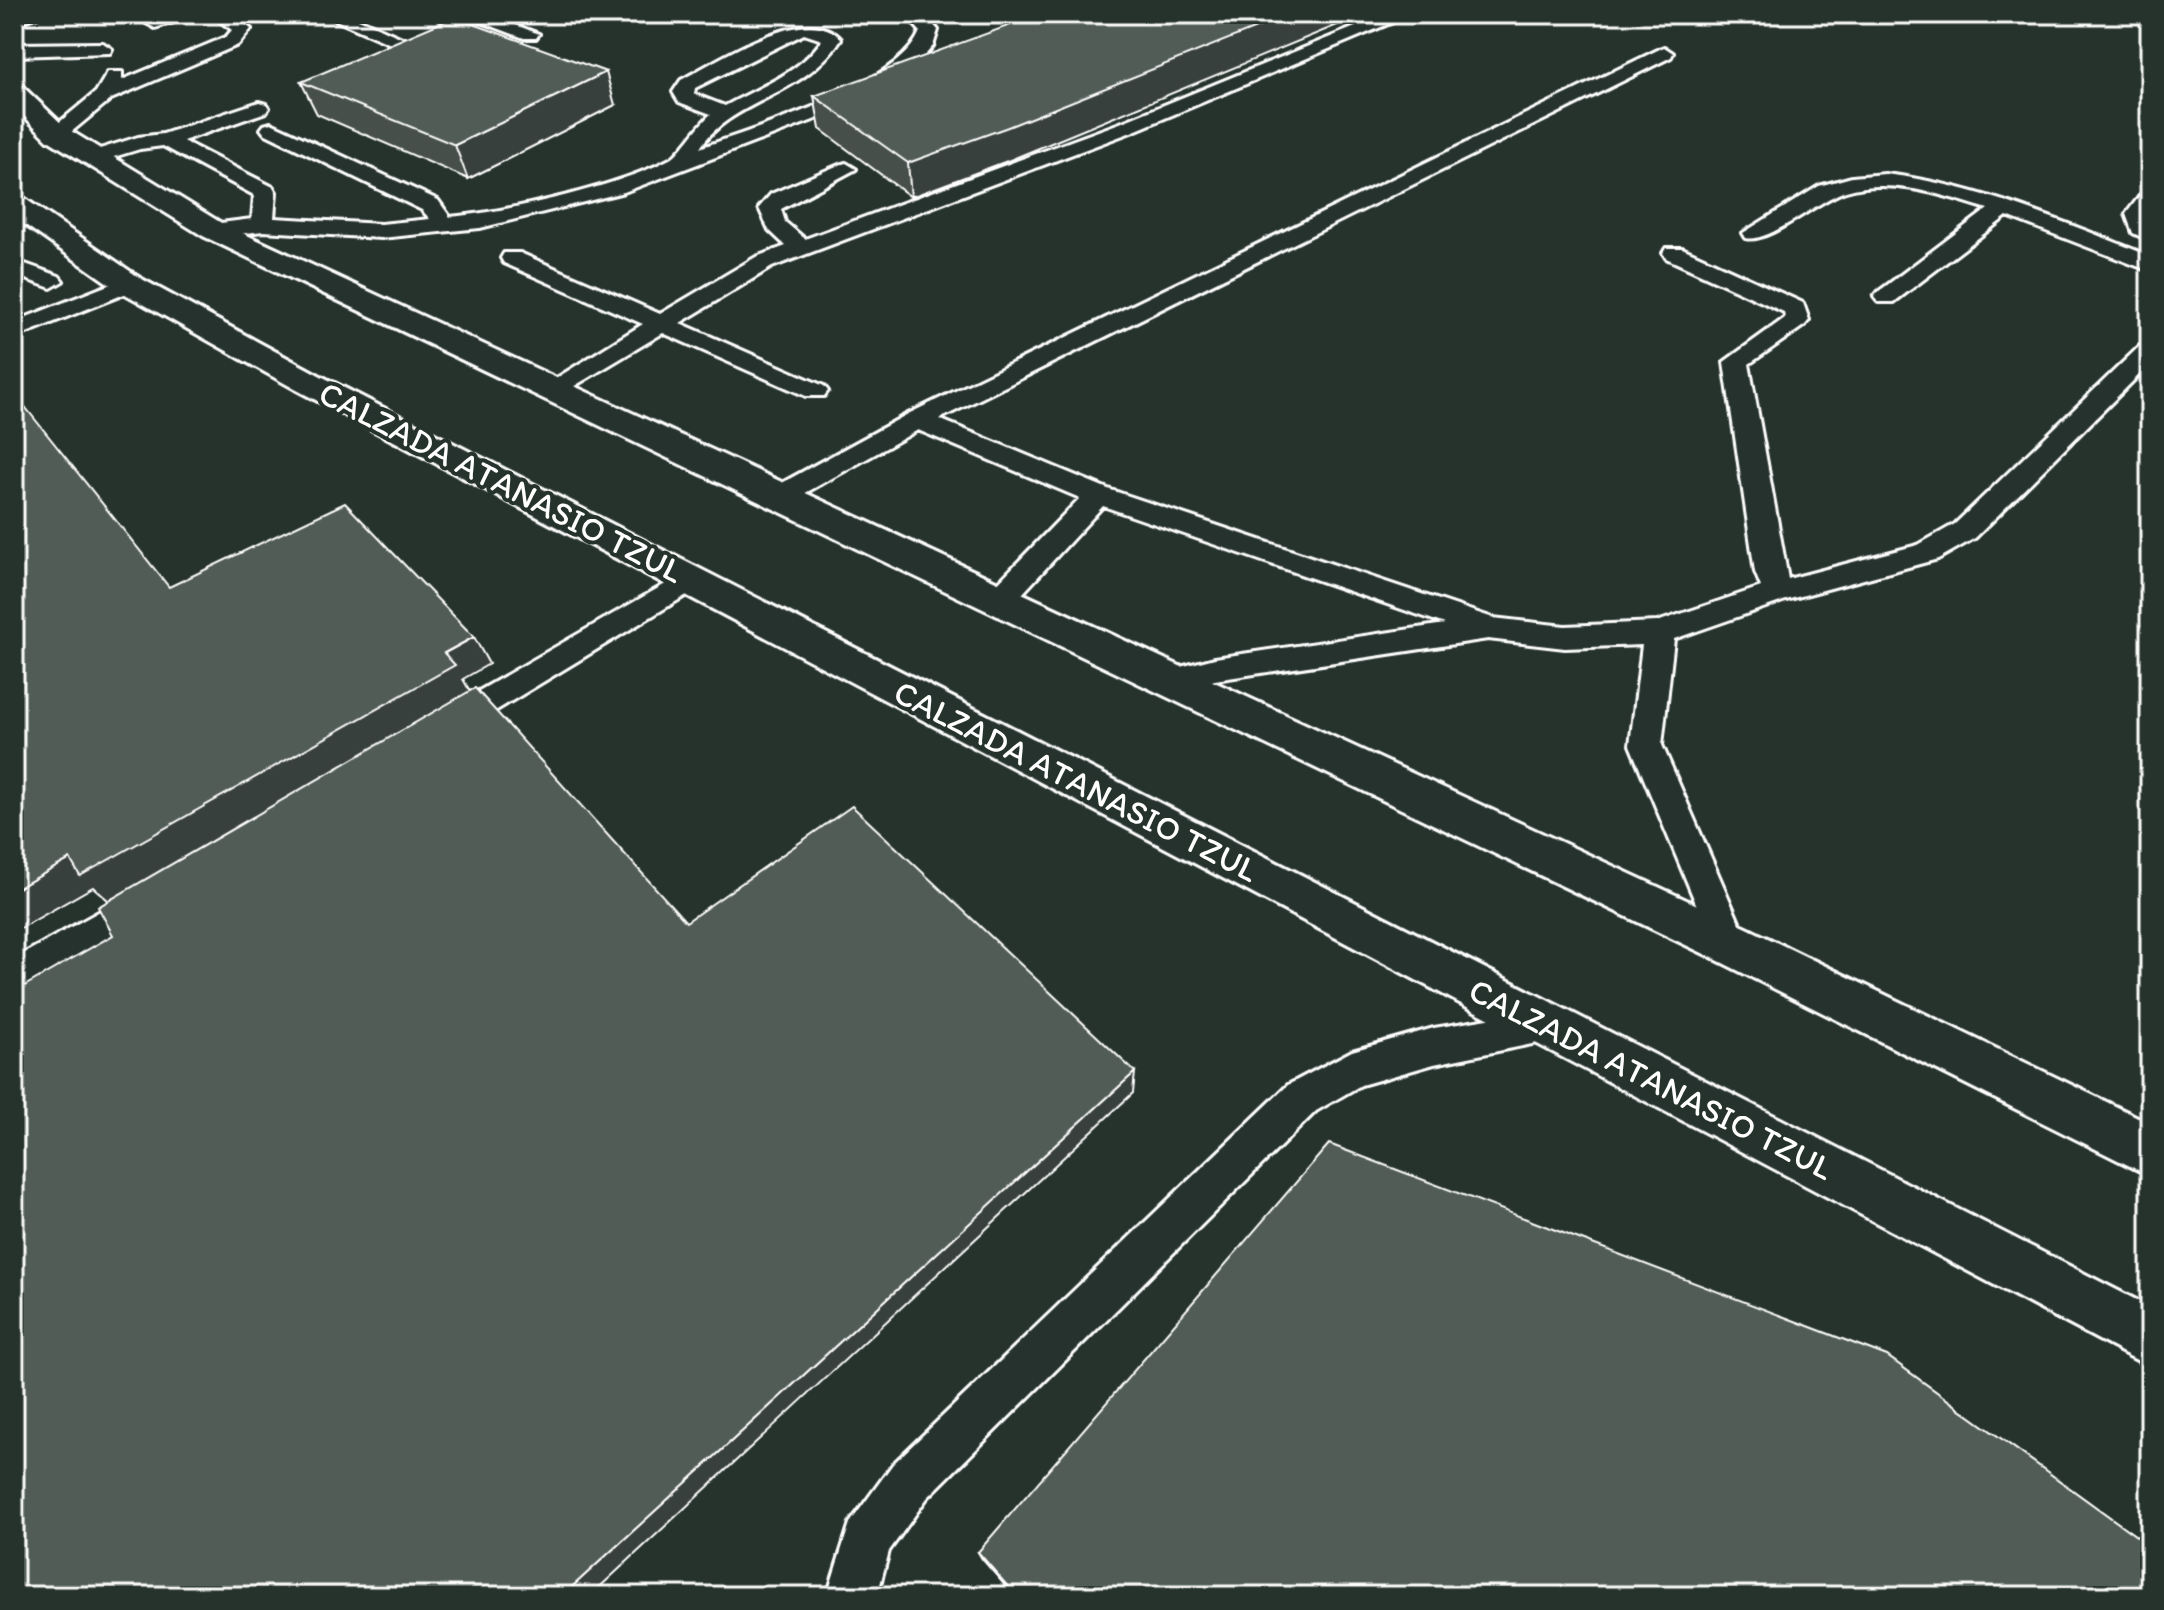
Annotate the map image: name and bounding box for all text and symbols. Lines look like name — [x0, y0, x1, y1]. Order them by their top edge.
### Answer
street label: CALZADA ATANASIO TZUL — [312, 372, 690, 592]
street label: CALZADA ATANASIO TZUL — [887, 671, 1265, 891]
street label: CALZADA ATANASIO TZUL — [1462, 969, 1840, 1189]

